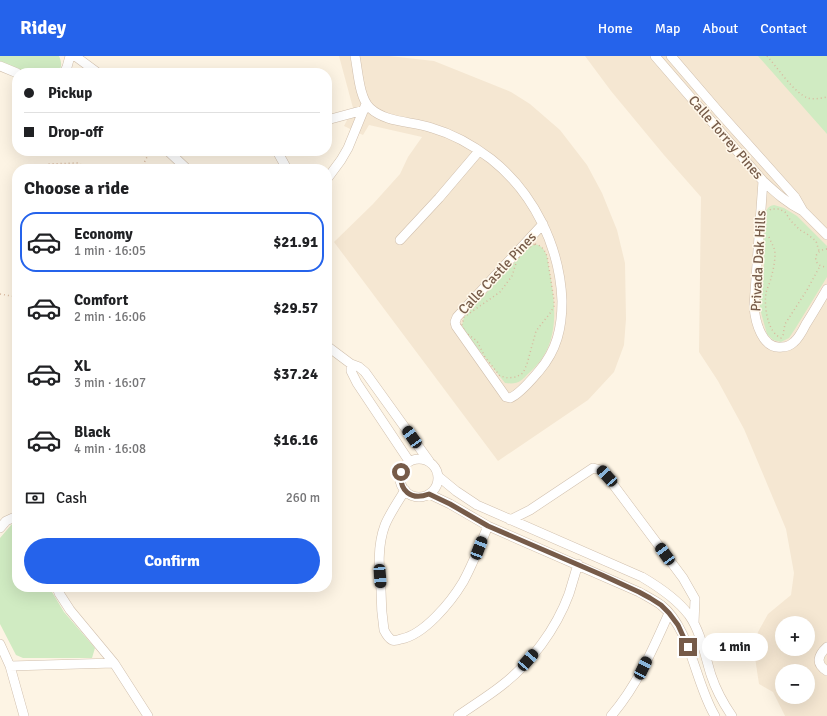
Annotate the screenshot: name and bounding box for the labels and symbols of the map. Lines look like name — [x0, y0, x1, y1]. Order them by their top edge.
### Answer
street label: Calle Torrey Pines — [685, 92, 767, 183]
street label: Privada Dak Hills — [747, 210, 770, 312]
street label: Calle Castle Pines — [455, 229, 540, 318]
car — [400, 424, 424, 450]
route start — [392, 463, 410, 481]
car — [595, 463, 619, 489]
car — [469, 535, 489, 561]
car — [653, 541, 677, 567]
car — [373, 564, 387, 588]
callout: 1 min — [702, 633, 768, 661]
route end — [679, 638, 697, 656]
car — [516, 647, 540, 673]
car — [632, 655, 654, 681]

